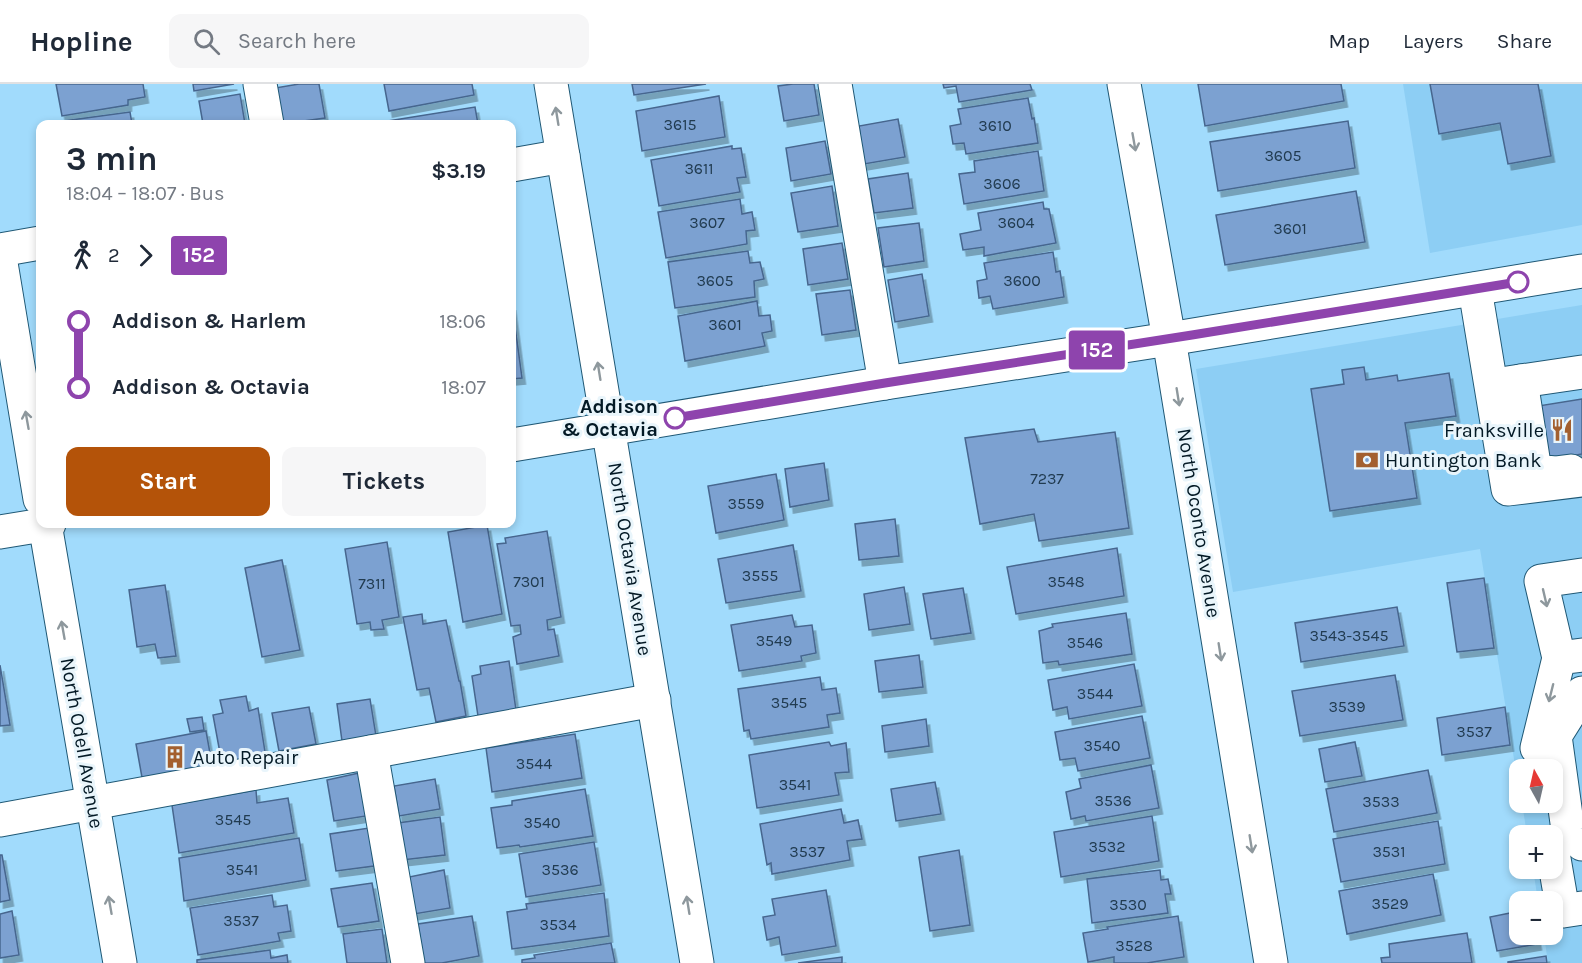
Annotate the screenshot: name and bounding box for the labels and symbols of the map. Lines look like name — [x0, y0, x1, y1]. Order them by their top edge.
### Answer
one-way arrow — [551, 107, 562, 127]
house number: 3615 — [664, 115, 696, 134]
house number: 3610 — [978, 116, 1012, 135]
one-way arrow — [1129, 131, 1140, 151]
house number: 3605 — [1264, 146, 1302, 165]
house number: 3611 — [684, 159, 714, 178]
house number: 3606 — [983, 174, 1021, 193]
house number: 3607 — [689, 213, 725, 232]
house number: 3604 — [997, 213, 1035, 232]
house number: 3601 — [1273, 219, 1307, 238]
house number: 3605 — [696, 271, 734, 290]
house number: 3600 — [1003, 271, 1041, 290]
unlabelled marker — [1507, 271, 1529, 293]
house number: 3601 — [708, 315, 742, 334]
line badge: 152 — [1062, 330, 1132, 370]
one-way arrow — [593, 362, 604, 381]
one-way arrow — [1173, 387, 1184, 406]
place label: Addison & Octavia — [561, 395, 658, 441]
marker: Addison & Octavia — [664, 407, 686, 429]
one-way arrow — [22, 411, 33, 431]
restaurant icon: Franksville — [1549, 417, 1575, 443]
place label: Franksville — [1444, 419, 1544, 442]
street label: North Oconto Avenue — [1173, 427, 1225, 619]
bank icon: Huntington Bank — [1354, 447, 1380, 473]
place label: Huntington Bank — [1385, 449, 1541, 472]
street label: North Octavia Avenue — [603, 461, 657, 657]
house number: 7237 — [1030, 469, 1064, 488]
house number: 3559 — [728, 494, 764, 513]
house number: 3555 — [742, 566, 778, 585]
house number: 7301 — [513, 572, 545, 591]
house number: 3548 — [1047, 572, 1085, 591]
house number: 7311 — [358, 574, 386, 593]
one-way arrow — [1540, 588, 1552, 607]
one-way arrow — [57, 621, 68, 641]
house number: 3543-3545 — [1310, 626, 1388, 645]
house number: 3549 — [756, 631, 792, 650]
house number: 3546 — [1067, 633, 1103, 652]
one-way arrow — [1214, 641, 1225, 661]
street label: North Odell Avenue — [56, 656, 108, 830]
one-way arrow — [1544, 683, 1556, 702]
house number: 3544 — [1077, 684, 1113, 703]
house number: 3545 — [771, 693, 807, 712]
house number: 3539 — [1328, 697, 1366, 716]
house number: 3537 — [1456, 722, 1492, 741]
house number: 3540 — [1084, 736, 1120, 755]
building icon: Auto Repair — [162, 744, 188, 770]
place label: Auto Repair — [193, 746, 299, 769]
house number: 3544 — [516, 754, 552, 773]
north arrow — [1509, 759, 1563, 813]
house number: 3541 — [779, 775, 811, 794]
house number: 3536 — [1094, 791, 1132, 810]
house number: 3533 — [1362, 792, 1400, 811]
house number: 3545 — [215, 810, 251, 829]
house number: 3540 — [524, 813, 560, 832]
one-way arrow — [1246, 834, 1257, 853]
house number: 3532 — [1088, 837, 1126, 856]
house number: 3537 — [789, 842, 825, 861]
house number: 3531 — [1372, 842, 1406, 861]
house number: 3541 — [226, 860, 258, 879]
house number: 3536 — [541, 860, 579, 879]
house number: 3529 — [1371, 894, 1409, 913]
house number: 3530 — [1109, 895, 1147, 914]
one-way arrow — [104, 896, 115, 916]
one-way arrow — [682, 896, 693, 916]
house number: 3537 — [223, 911, 259, 930]
house number: 3534 — [540, 915, 576, 934]
house number: 3528 — [1115, 936, 1153, 955]

